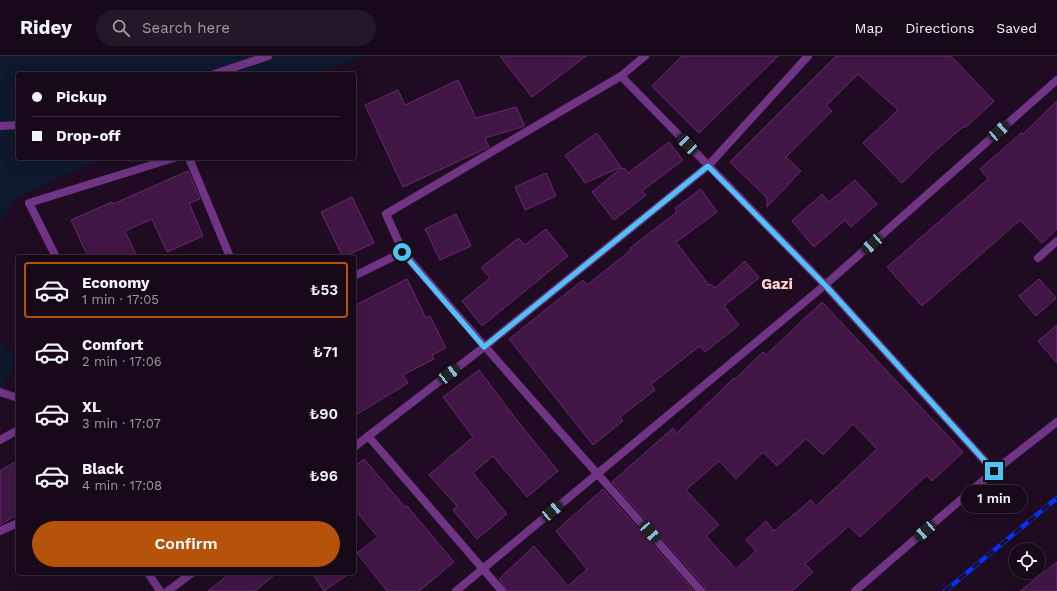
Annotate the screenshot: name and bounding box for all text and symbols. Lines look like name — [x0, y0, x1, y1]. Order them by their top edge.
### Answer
search box — [96, 10, 376, 46]
text: Ridey — [20, 16, 72, 39]
icon: search — [110, 17, 132, 39]
text: Search here — [142, 19, 230, 37]
text: Map — [855, 20, 883, 36]
text: Directions — [905, 20, 974, 36]
text: Saved — [996, 20, 1037, 36]
text: Pickup — [56, 88, 107, 106]
car — [986, 119, 1012, 143]
text: Drop-off — [56, 127, 121, 145]
car — [674, 131, 700, 157]
car — [859, 232, 885, 256]
route start — [393, 243, 411, 261]
icon: car — [34, 272, 70, 308]
text: Economy — [82, 274, 149, 292]
district label: Gazi — [761, 275, 793, 293]
text: ₺53 — [310, 281, 338, 299]
text: 1 min · 17:05 — [82, 292, 159, 307]
icon: car — [34, 334, 70, 370]
text: Comfort — [82, 336, 143, 354]
text: ₺71 — [313, 343, 338, 361]
text: 2 min · 17:06 — [82, 354, 162, 369]
car — [436, 362, 462, 386]
icon: car — [34, 396, 70, 432]
text: XL — [82, 398, 101, 416]
text: ₺90 — [309, 405, 338, 423]
text: 3 min · 17:07 — [82, 416, 161, 431]
icon: car — [34, 458, 70, 494]
text: Black — [82, 460, 124, 478]
route end — [985, 462, 1003, 480]
text: ₺96 — [309, 467, 338, 485]
text: 4 min · 17:08 — [82, 478, 162, 493]
callout: 1 min — [961, 485, 1027, 513]
text: 1 min — [977, 491, 1011, 506]
car — [539, 499, 565, 523]
car — [638, 519, 662, 545]
car — [912, 519, 938, 543]
button: Confirm — [32, 521, 340, 567]
map controls — [1009, 543, 1045, 579]
button: locate — [1009, 543, 1045, 579]

